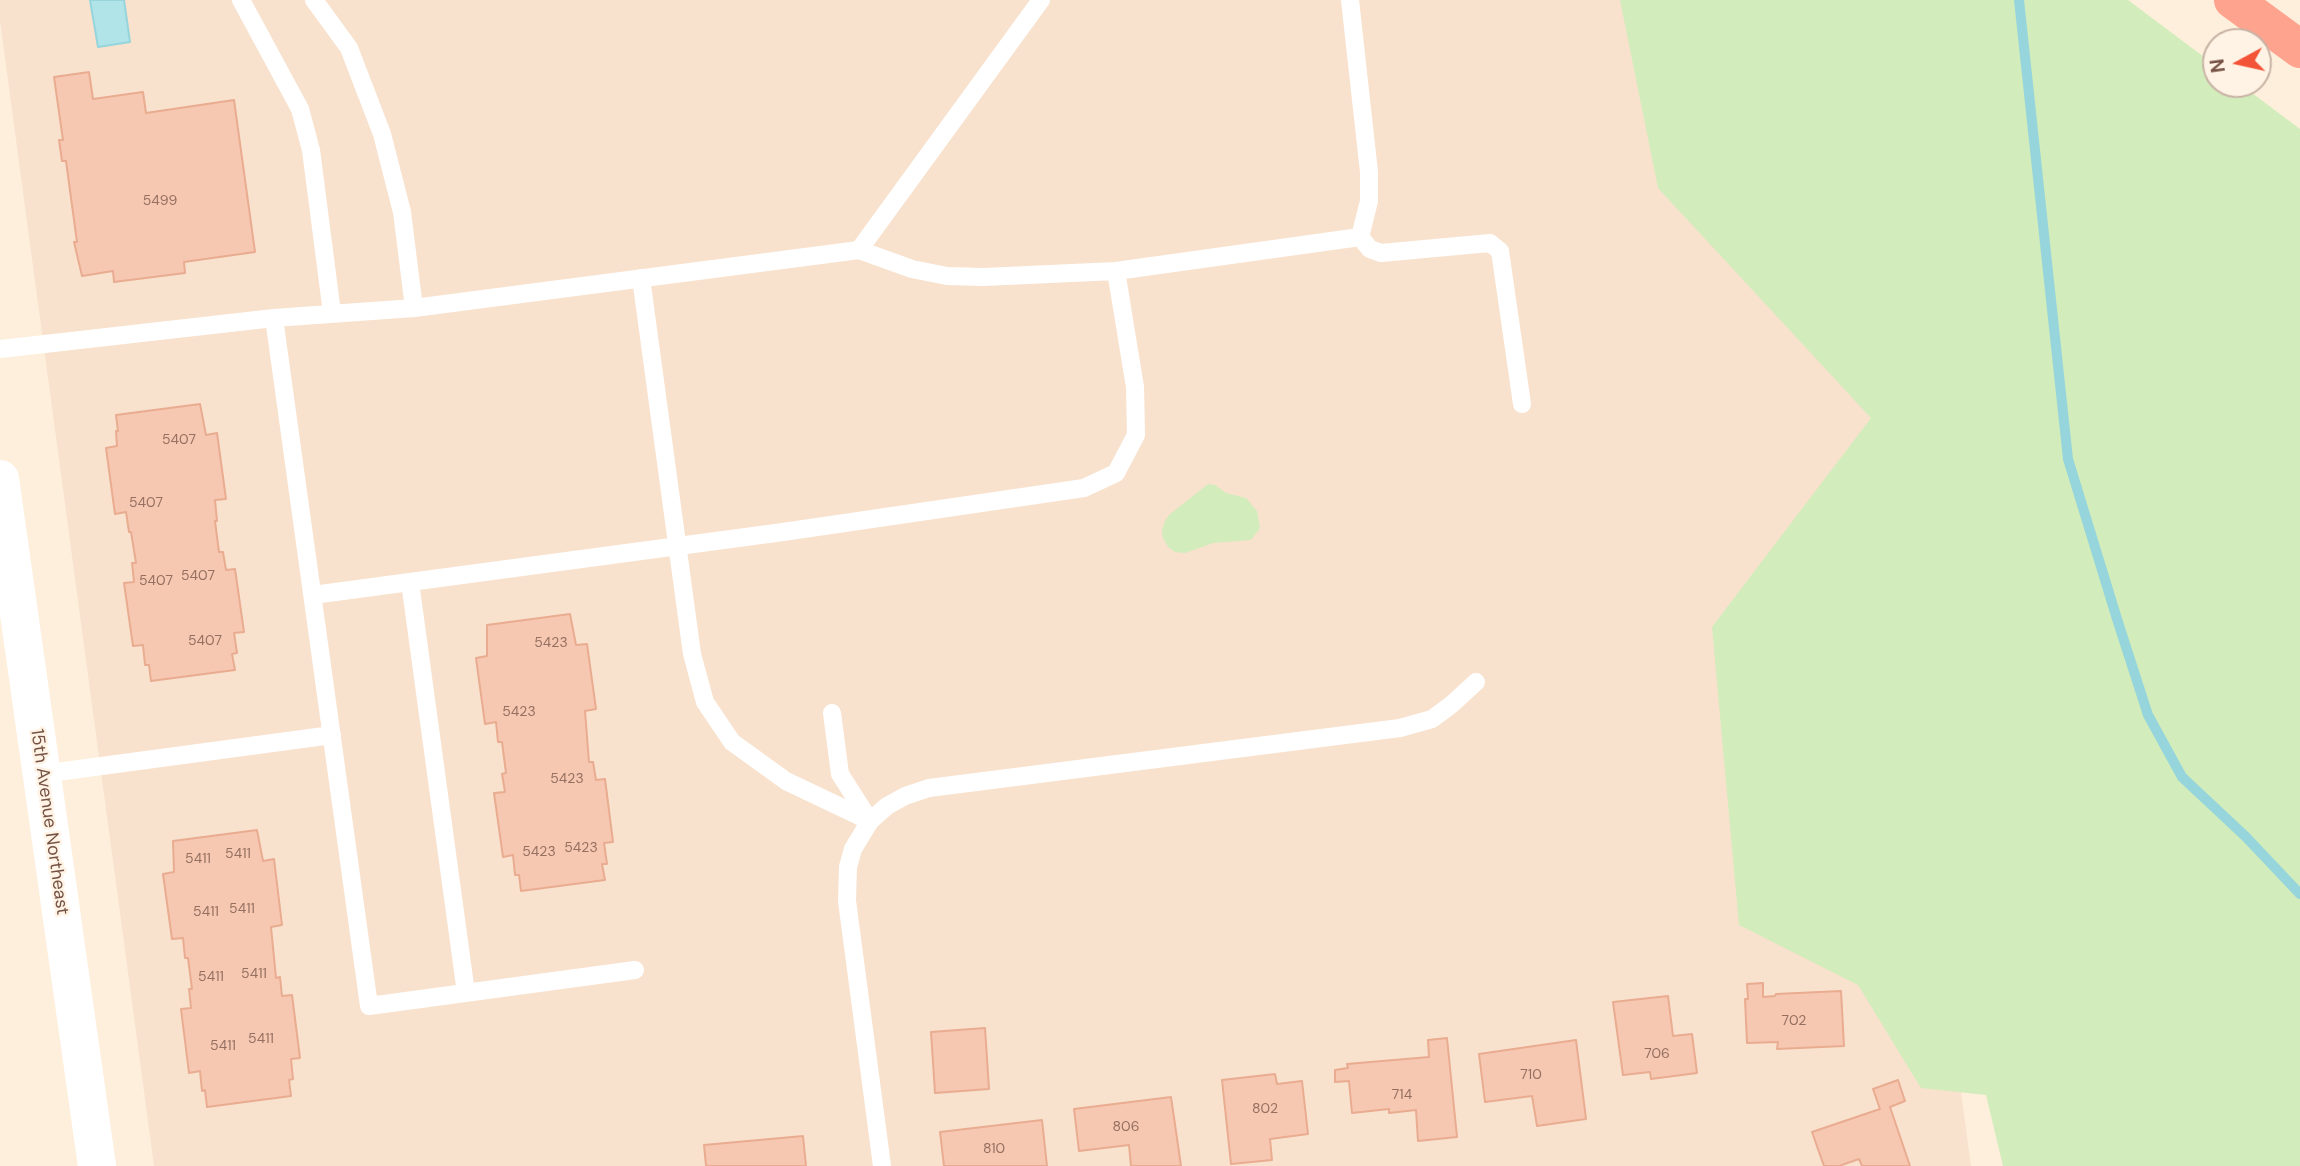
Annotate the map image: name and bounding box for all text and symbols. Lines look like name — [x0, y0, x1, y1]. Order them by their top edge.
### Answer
north arrow — [2202, 28, 2272, 98]
text: N — [2204, 57, 2231, 74]
house number: 5499 — [143, 193, 177, 209]
house number: 5407 — [162, 432, 196, 448]
house number: 5407 — [129, 495, 163, 511]
house number: 5407 — [181, 568, 215, 584]
house number: 5407 — [139, 573, 173, 589]
house number: 5407 — [188, 633, 222, 649]
house number: 5423 — [534, 635, 568, 651]
house number: 5423 — [502, 704, 536, 720]
street label: 15th Avenue Northeast — [25, 728, 73, 916]
house number: 5423 — [550, 771, 584, 787]
house number: 5423 — [564, 840, 598, 856]
house number: 5423 — [522, 844, 556, 860]
house number: 5411 — [225, 846, 251, 862]
house number: 5411 — [185, 851, 211, 867]
house number: 5411 — [229, 901, 255, 917]
house number: 5411 — [193, 904, 219, 920]
house number: 5411 — [241, 966, 267, 982]
house number: 5411 — [198, 969, 224, 985]
house number: 702 — [1782, 1013, 1806, 1029]
house number: 5411 — [248, 1031, 274, 1047]
house number: 5411 — [210, 1038, 236, 1054]
house number: 706 — [1644, 1046, 1670, 1062]
house number: 710 — [1520, 1067, 1542, 1083]
house number: 714 — [1392, 1087, 1412, 1103]
house number: 802 — [1252, 1101, 1278, 1117]
house number: 806 — [1113, 1119, 1139, 1135]
house number: 810 — [983, 1141, 1005, 1157]

